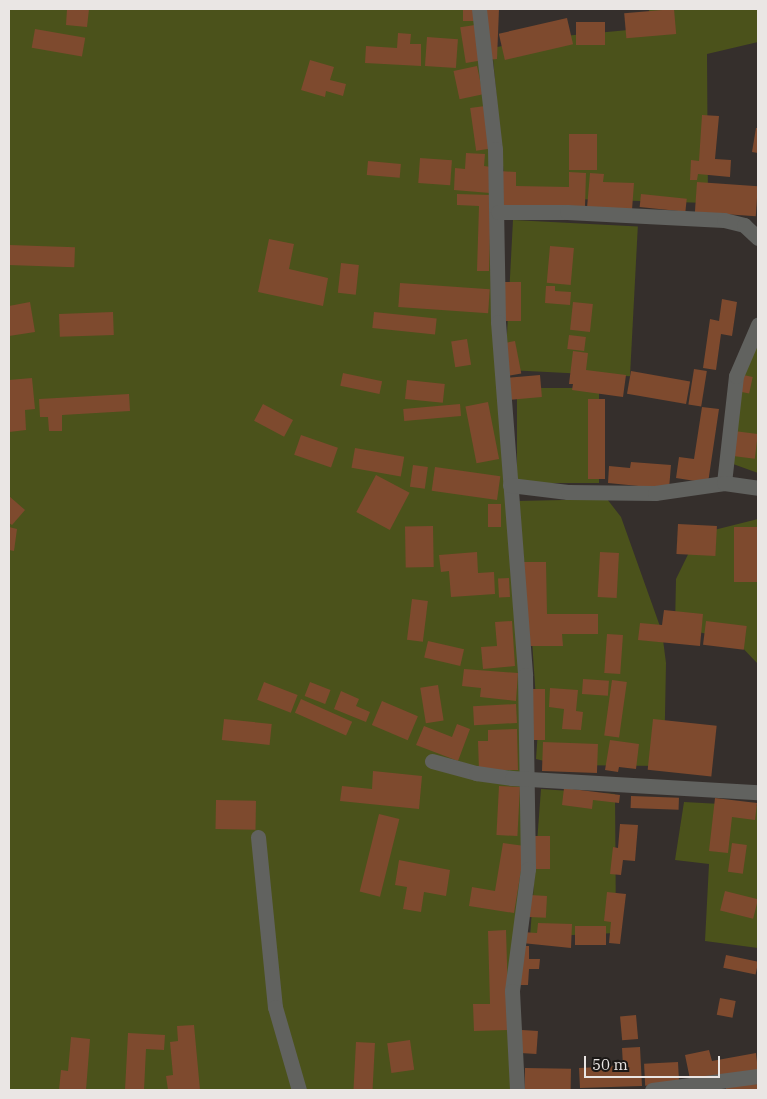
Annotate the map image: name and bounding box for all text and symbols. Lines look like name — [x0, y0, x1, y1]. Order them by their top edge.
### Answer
scale bar — [587, 1046, 723, 1078]
text: 50 m — [592, 1055, 628, 1074]

